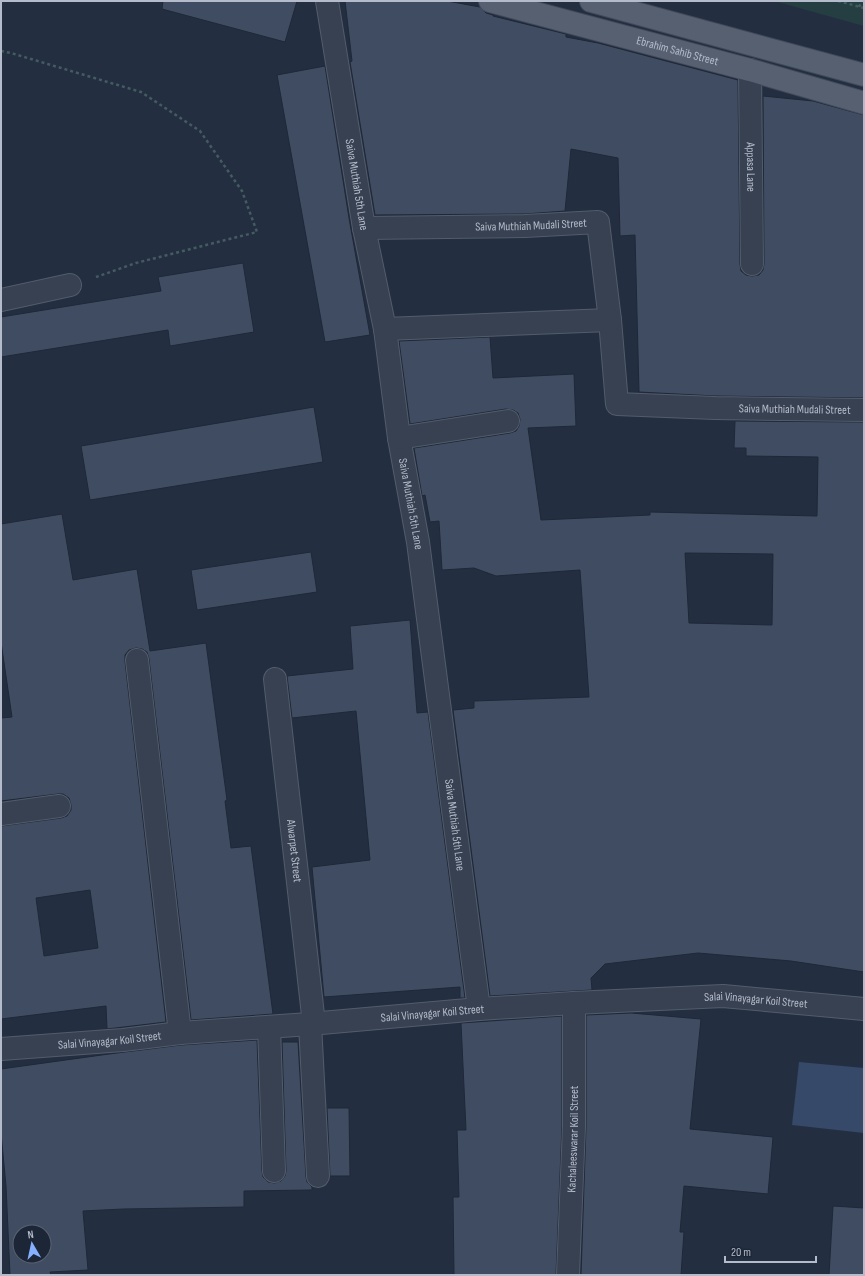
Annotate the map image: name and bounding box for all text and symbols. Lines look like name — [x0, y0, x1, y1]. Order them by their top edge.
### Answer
street label: Ebrahim Sahib Street — [635, 33, 720, 69]
street label: Saiva Muthiah 5th Lane — [342, 138, 372, 232]
street label: Appasa Lane — [743, 141, 759, 192]
street label: Saiva Muthiah Mudali Street — [475, 215, 588, 234]
street label: Saiva Muthiah Mudali Street — [739, 401, 851, 417]
street label: Saiva Muthiah 5th Lane — [395, 457, 426, 551]
street label: Saiva Muthiah 5th Lane — [442, 778, 468, 872]
street label: Alwarpet Street — [283, 818, 305, 883]
street label: Salai Vinayagar Koil Street — [704, 989, 808, 1011]
street label: Salai Vinayagar Koil Street — [380, 1001, 485, 1025]
street label: Salai Vinayagar Koil Street — [57, 1028, 163, 1052]
street label: Kachaleeswarar Koil Street — [564, 1085, 582, 1193]
north arrow — [12, 1224, 52, 1264]
text: N — [27, 1228, 35, 1241]
scale bar — [725, 1238, 816, 1264]
text: 20 m — [731, 1245, 751, 1260]

